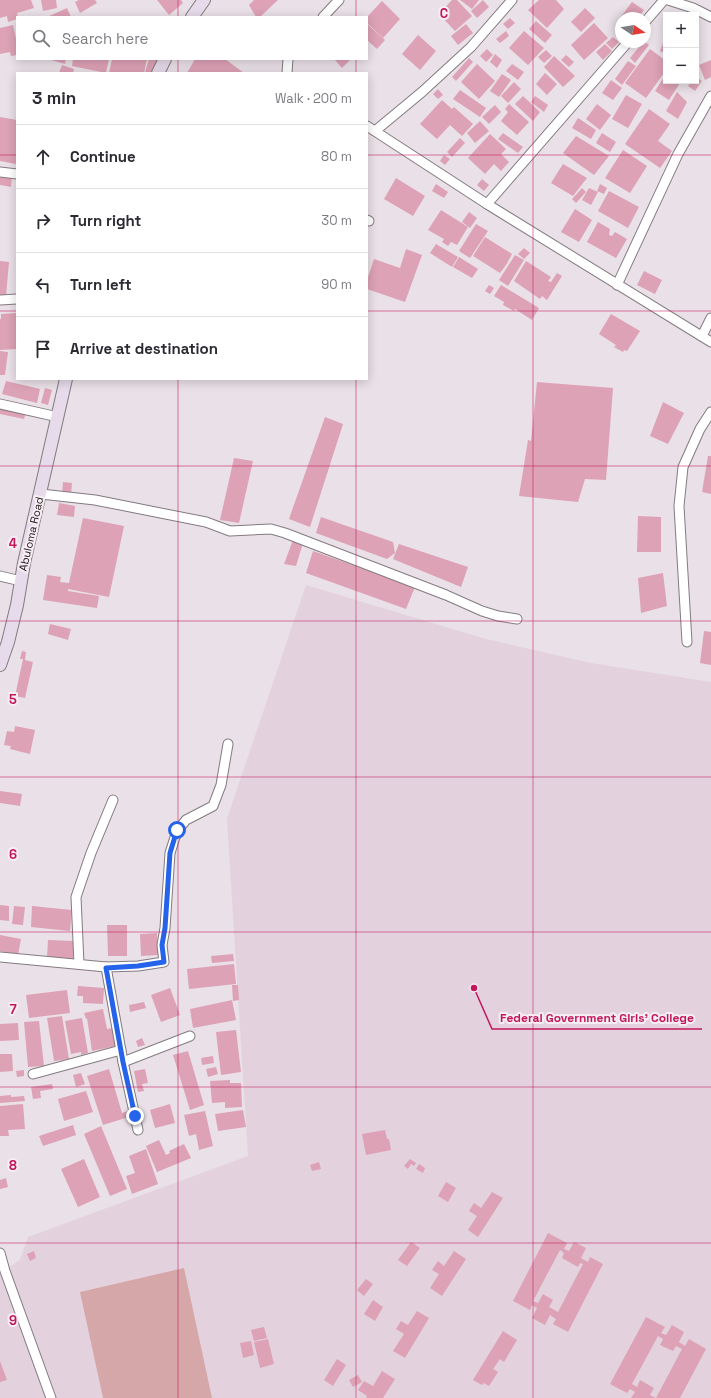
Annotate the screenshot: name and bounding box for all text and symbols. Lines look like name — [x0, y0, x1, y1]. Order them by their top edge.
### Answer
text: C — [440, 5, 448, 22]
north arrow — [615, 12, 651, 48]
map controls — [663, 12, 699, 84]
button: + — [663, 12, 699, 48]
search box — [16, 16, 368, 60]
icon: search — [30, 27, 52, 49]
text: Search here — [62, 29, 148, 48]
button: − — [663, 48, 699, 84]
text: 3 min — [32, 87, 76, 109]
text: Walk · 200 m — [275, 90, 352, 107]
icon: ahead — [32, 146, 54, 168]
text: Continue — [70, 147, 136, 166]
text: 80 m — [321, 148, 352, 165]
icon: right — [32, 210, 54, 232]
text: Turn right — [70, 211, 141, 230]
text: 30 m — [321, 212, 352, 229]
icon: left — [32, 274, 54, 296]
text: Turn left — [70, 275, 132, 294]
text: 90 m — [321, 276, 352, 293]
icon: arrive — [32, 338, 54, 360]
text: Arrive at destination — [70, 339, 218, 358]
street label: Abuloma Road — [16, 495, 46, 573]
text: 4 — [9, 535, 17, 552]
text: 5 — [9, 691, 17, 708]
route start — [168, 821, 186, 839]
text: 6 — [9, 846, 17, 863]
text: 7 — [9, 1001, 17, 1018]
callout: Federal Government Girls' College — [492, 1005, 702, 1029]
text: Federal Government Girls' College — [500, 1010, 694, 1026]
route end — [126, 1107, 144, 1125]
text: 8 — [9, 1157, 17, 1174]
text: 9 — [9, 1312, 17, 1329]

